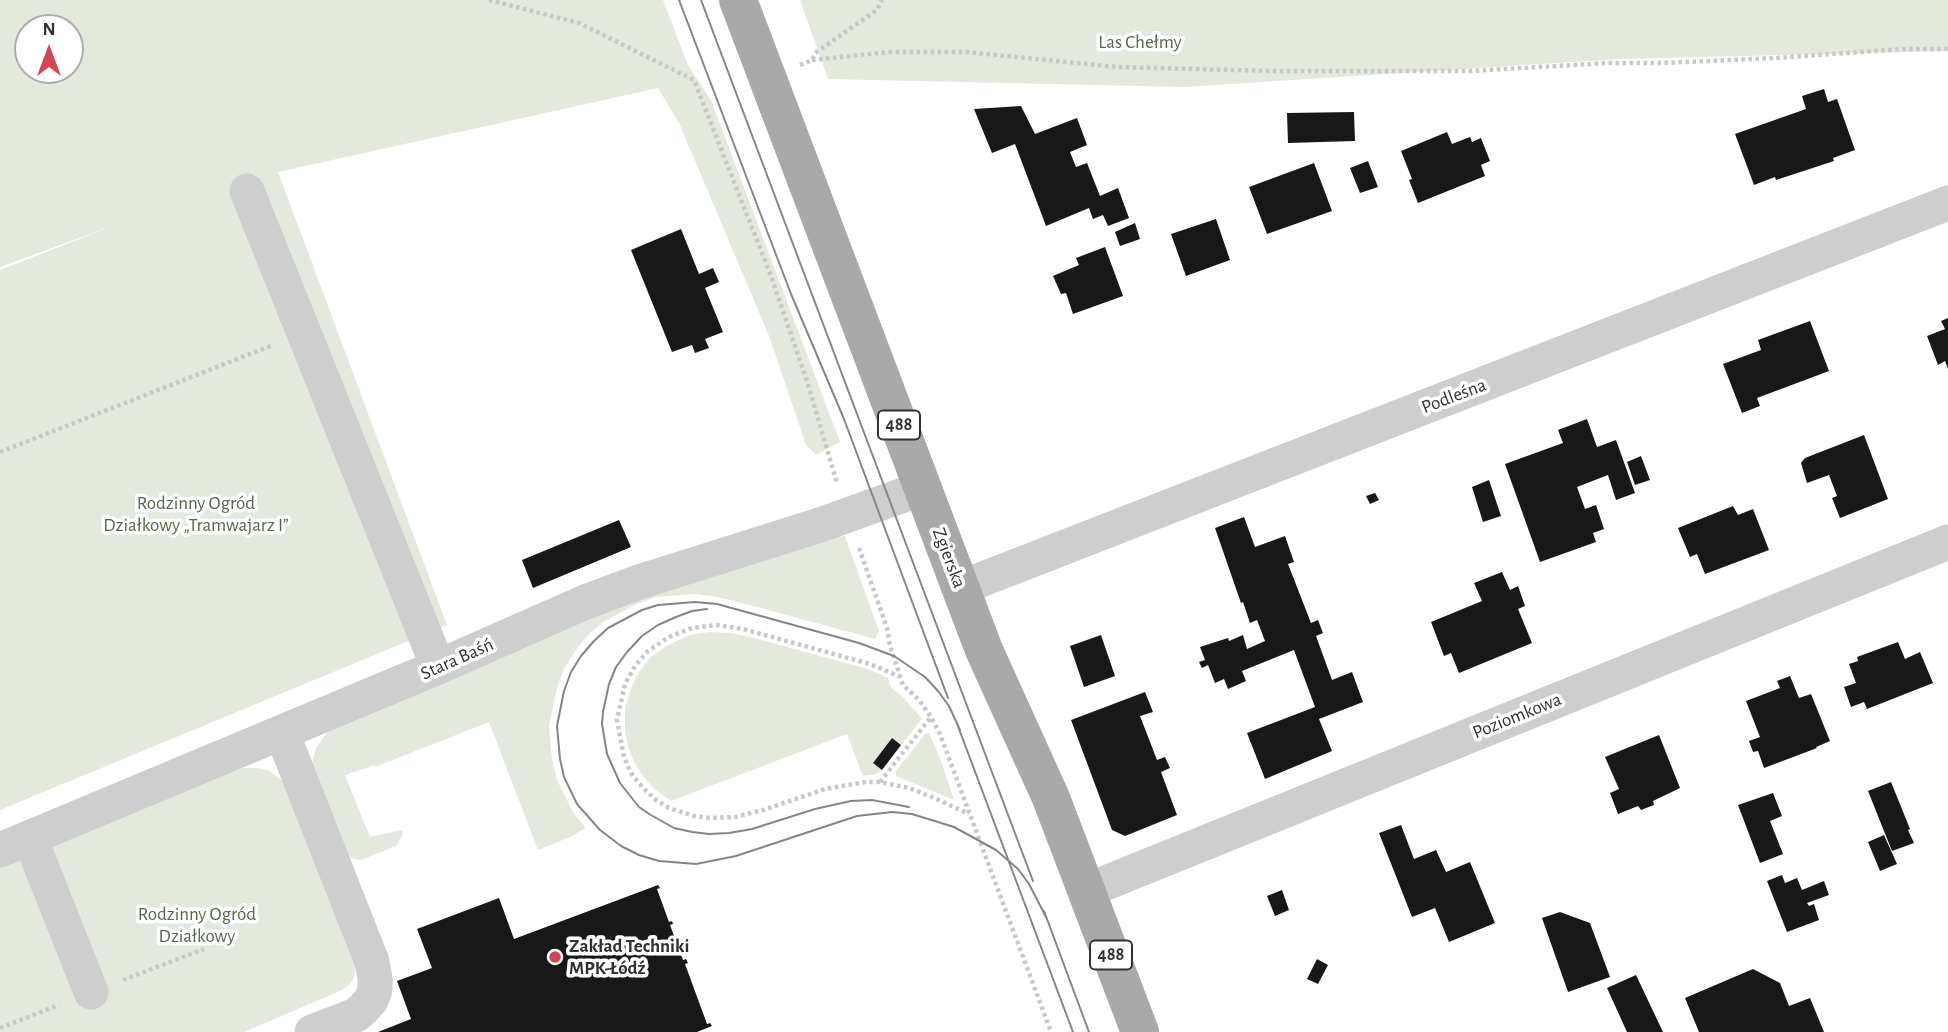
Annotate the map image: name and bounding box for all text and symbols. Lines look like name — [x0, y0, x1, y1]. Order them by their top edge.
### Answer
north arrow — [14, 14, 84, 84]
text: N — [42, 20, 56, 39]
park label: Las Chełmy — [1098, 31, 1182, 53]
street label: Podleśna — [1418, 373, 1490, 419]
road number: 488 — [878, 410, 920, 440]
park label: Rodzinny Ogród Działkowy „Tramwajarz I” — [103, 492, 289, 536]
street label: Zgierska — [927, 525, 971, 591]
street label: Stara Baśń — [417, 633, 497, 685]
street label: Poziomkowa — [1469, 688, 1565, 744]
park label: Rodzinny Ogród Działkowy — [138, 903, 256, 947]
place label: Zakład Techniki MPK-Łódź — [569, 935, 689, 979]
road number: 488 — [1090, 940, 1132, 970]
marker: Zakład Techniki MPK-Łódź — [547, 949, 563, 965]

